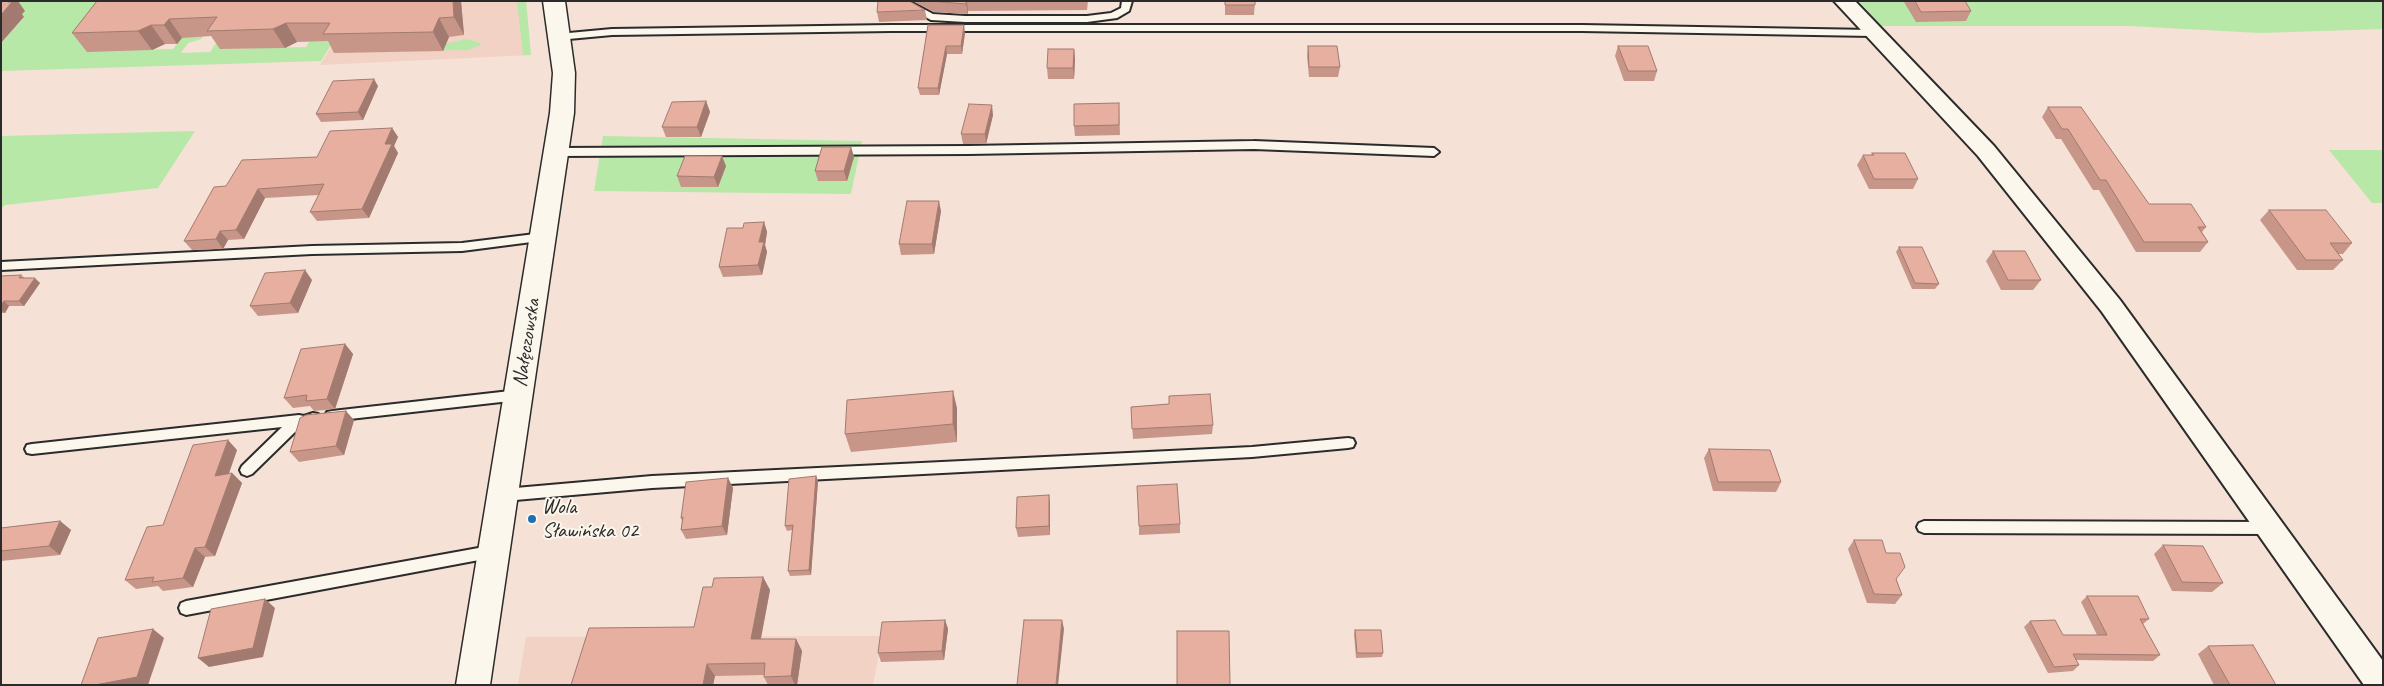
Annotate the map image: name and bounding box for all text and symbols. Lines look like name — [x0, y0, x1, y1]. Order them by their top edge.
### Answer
street label: Nałęczowska — [508, 297, 546, 389]
place label: Wola Sławińska 02 — [542, 494, 638, 544]
marker: Wola Sławińska 02 — [526, 513, 538, 525]

